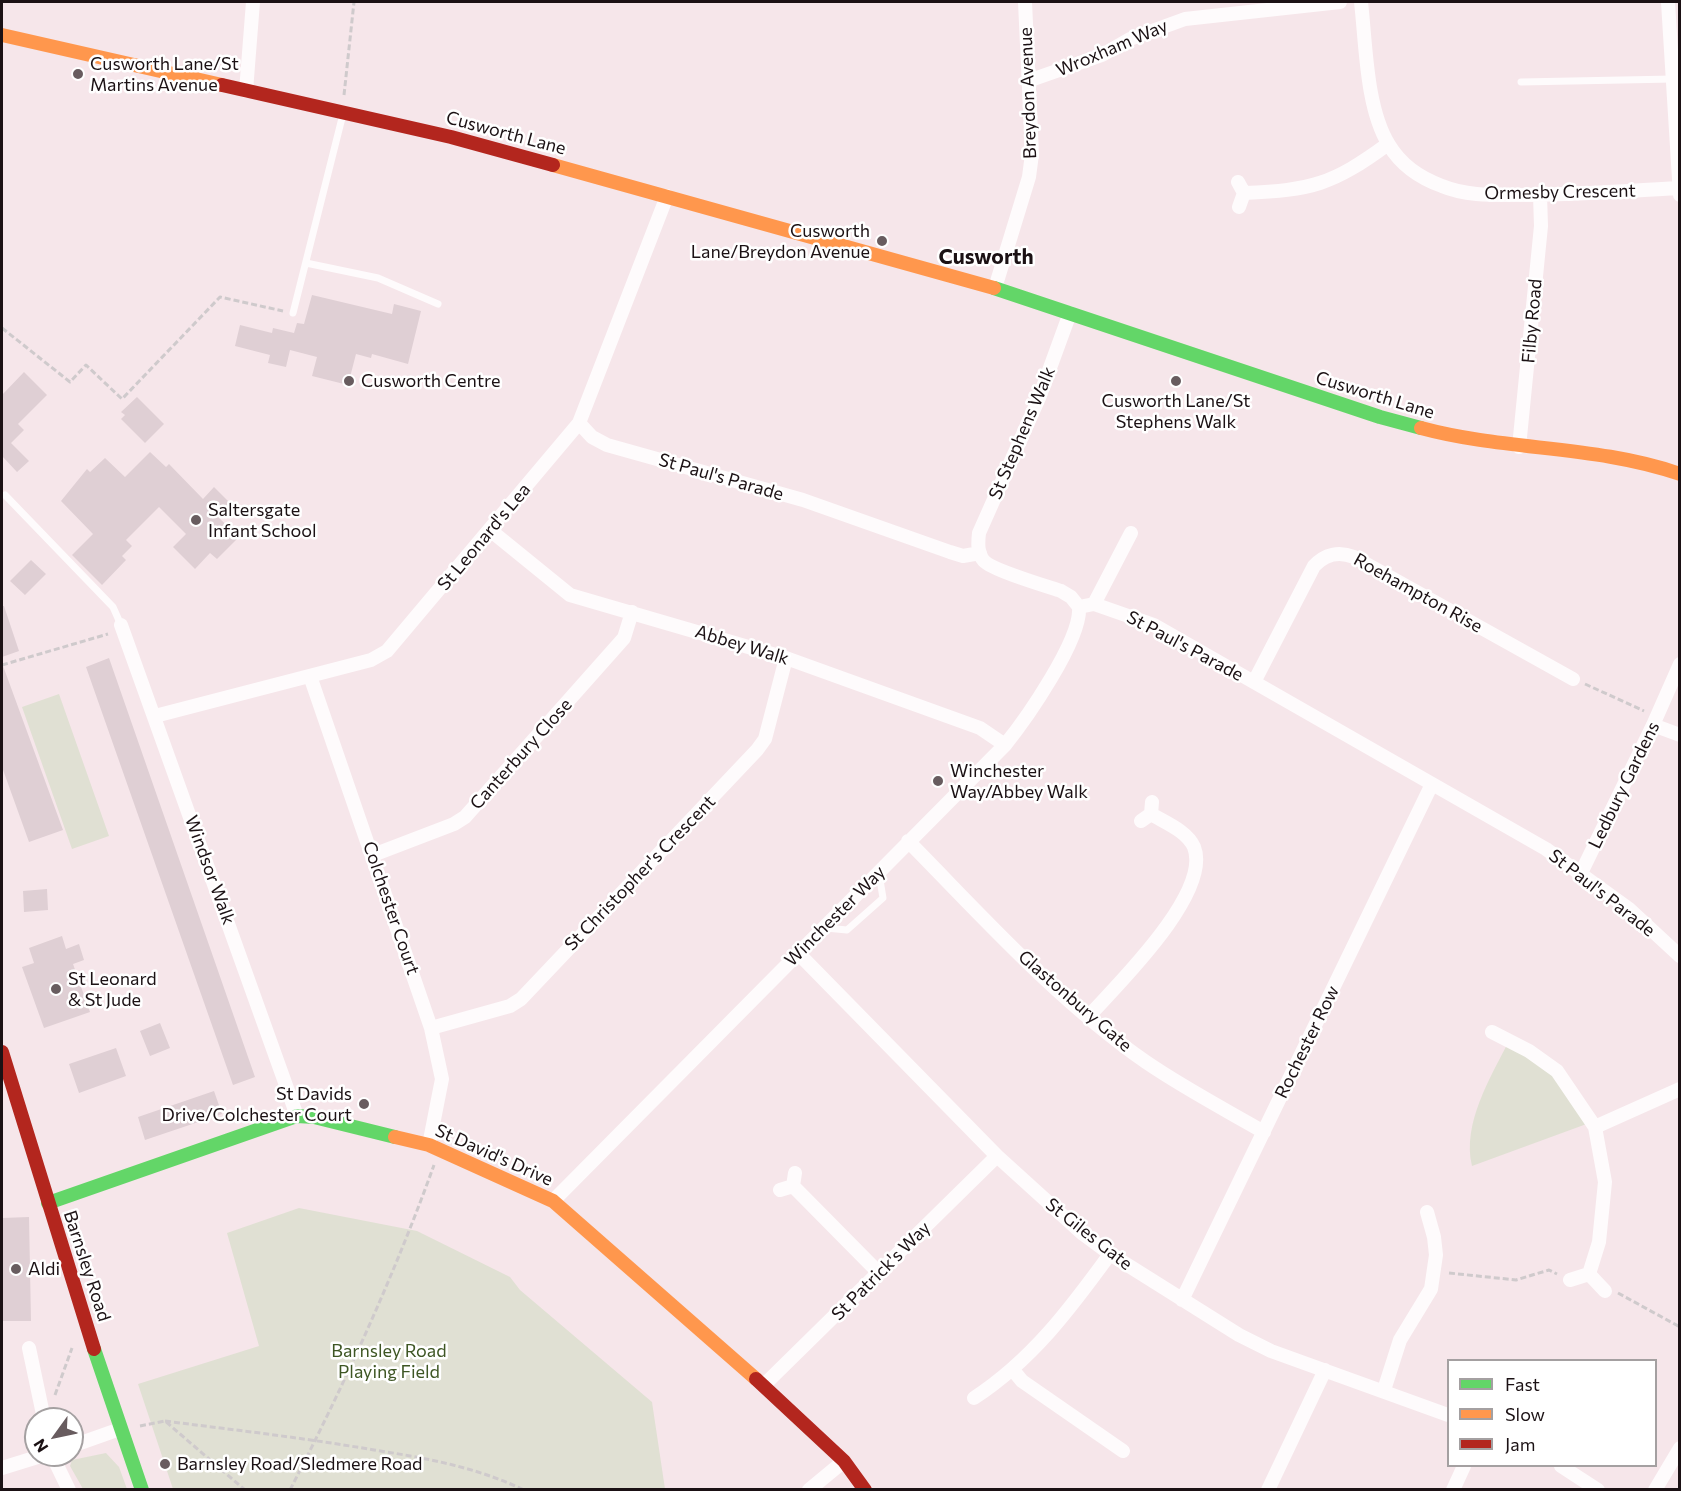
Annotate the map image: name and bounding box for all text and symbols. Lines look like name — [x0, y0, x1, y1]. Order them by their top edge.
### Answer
street label: Wroxham Way — [1053, 15, 1171, 81]
street label: Breydon Avenue — [1015, 27, 1041, 159]
place label: Cusworth Lane/St Martins Avenue — [90, 53, 239, 96]
marker: Cusworth Lane/St Martins Avenue — [71, 67, 85, 81]
street label: Cusworth Lane — [444, 107, 568, 159]
street label: Ormesby Crescent — [1484, 180, 1636, 204]
place label: Cusworth Lane/Breydon Avenue — [691, 220, 870, 262]
marker: Cusworth Lane/Breydon Avenue — [875, 234, 889, 248]
district label: Cusworth — [938, 244, 1034, 270]
street label: Filby Road — [1518, 278, 1546, 364]
street label: St Stephens Walk — [984, 363, 1060, 503]
street label: Cusworth Lane — [1313, 367, 1437, 423]
place label: Cusworth Centre — [361, 370, 500, 392]
marker: Cusworth Centre — [342, 374, 356, 388]
marker: Cusworth Lane/St Stephens Walk — [1169, 374, 1183, 388]
place label: Cusworth Lane/St Stephens Walk — [1102, 390, 1250, 432]
street label: St Paul's Parade — [656, 449, 786, 505]
street label: St Leonard's Lea — [433, 479, 535, 595]
place label: Saltersgate Infant School — [208, 499, 317, 542]
marker: Saltersgate Infant School — [189, 513, 203, 527]
street label: Roehampton Rise — [1350, 549, 1486, 637]
street label: St Paul's Parade — [1123, 606, 1247, 686]
street label: Abbey Walk — [693, 621, 791, 669]
street label: Canterbury Close — [466, 694, 576, 814]
street label: Ledbury Gardens — [1584, 718, 1664, 852]
place label: Winchester Way/Abbey Walk — [950, 760, 1088, 802]
marker: Winchester Way/Abbey Walk — [931, 774, 945, 788]
street label: St Christopher's Crescent — [560, 791, 720, 955]
street label: Windsor Walk — [180, 813, 240, 927]
street label: Colchester Court — [358, 838, 424, 978]
street label: St Paul's Parade — [1545, 845, 1659, 941]
street label: Winchester Way — [780, 861, 890, 971]
street label: Glastonbury Gate — [1014, 946, 1136, 1056]
place label: St Leonard & St Jude — [68, 968, 157, 1010]
marker: St Leonard & St Jude — [49, 982, 63, 996]
street label: Rochester Row — [1270, 982, 1344, 1102]
place label: St Davids Drive/Colchester Court — [161, 1083, 352, 1126]
marker: St Davids Drive/Colchester Court — [357, 1097, 371, 1111]
street label: St David's Drive — [432, 1119, 556, 1191]
street label: St Giles Gate — [1041, 1193, 1137, 1275]
street label: Barnsley Road — [59, 1208, 115, 1324]
street label: St Patrick's Way — [827, 1217, 935, 1325]
place label: Aldi — [28, 1258, 60, 1280]
marker: Aldi — [9, 1262, 23, 1276]
park label: Barnsley Road Playing Field — [331, 1340, 447, 1382]
legend — [1447, 1359, 1657, 1467]
text: Fast — [1505, 1373, 1540, 1395]
text: Slow — [1505, 1403, 1545, 1425]
north arrow — [24, 1407, 84, 1467]
text: Jam — [1505, 1433, 1535, 1455]
text: N — [29, 1436, 51, 1456]
place label: Barnsley Road/Sledmere Road — [177, 1453, 422, 1475]
marker: Barnsley Road/Sledmere Road — [158, 1457, 172, 1471]

